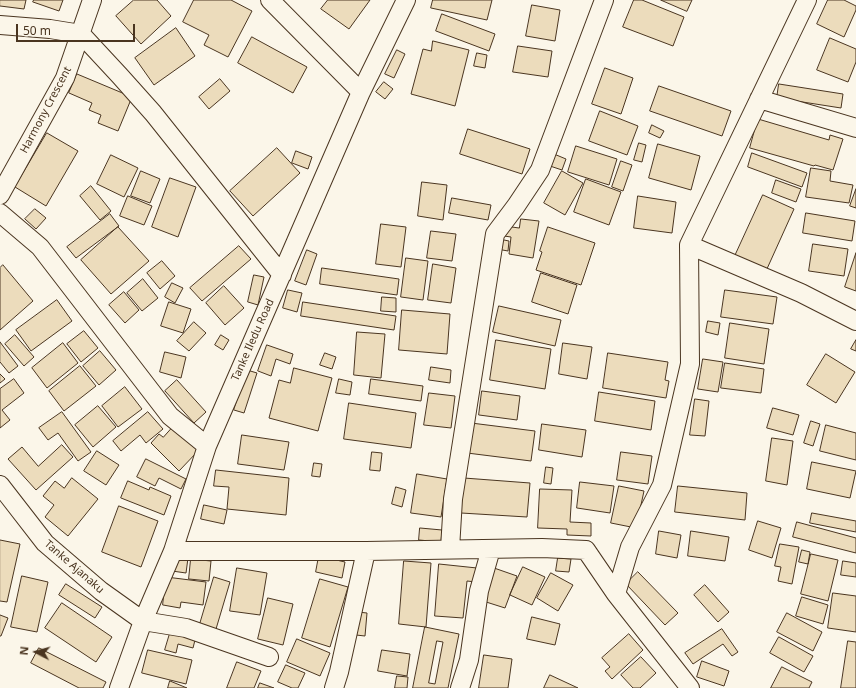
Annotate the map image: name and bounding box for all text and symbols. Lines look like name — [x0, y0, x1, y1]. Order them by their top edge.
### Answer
scale bar — [18, 16, 137, 42]
text: 50 m — [23, 22, 51, 39]
street label: Harmony Crescent — [18, 64, 74, 156]
street label: Tanke Iledu Road — [229, 297, 277, 383]
street label: Tanke Ajanaku — [41, 537, 107, 597]
north arrow — [16, 632, 56, 672]
text: N — [16, 645, 31, 656]

